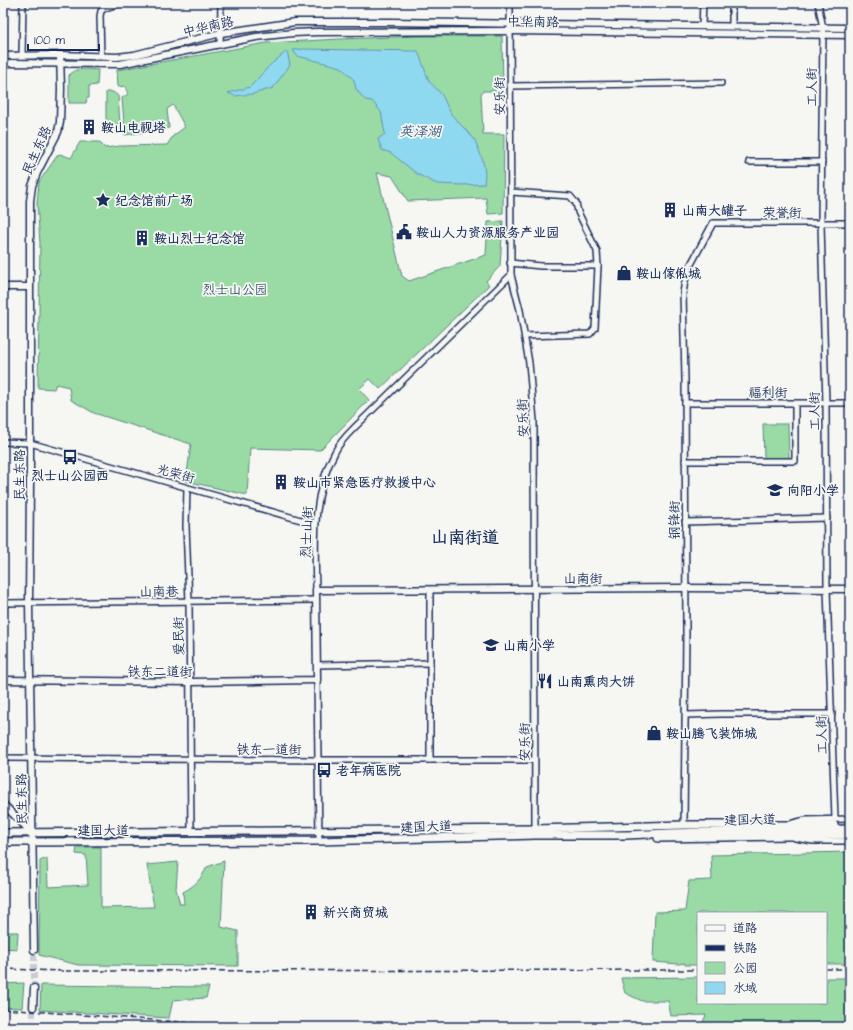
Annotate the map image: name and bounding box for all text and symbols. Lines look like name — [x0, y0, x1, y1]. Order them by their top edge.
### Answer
street label: 中华南路 — [181, 12, 236, 42]
street label: 中华南路 — [507, 13, 559, 31]
scale bar — [28, 26, 99, 52]
text: 100 m — [34, 32, 65, 49]
street label: 工人街 — [803, 67, 821, 107]
street label: 安乐街 — [491, 76, 509, 116]
building icon: 鞍山电视塔 — [80, 118, 98, 136]
place label: 鞍山电视塔 — [101, 119, 166, 137]
water label: 英泽湖 — [399, 122, 443, 142]
street label: 民生东路 — [18, 123, 56, 178]
place icon: 纪念馆前广场 — [94, 191, 112, 209]
place label: 纪念馆前广场 — [115, 192, 193, 210]
building icon: 山南大罐子 — [661, 201, 679, 219]
place label: 山南大罐子 — [682, 202, 747, 220]
street label: 荣誉街 — [762, 204, 802, 222]
public building icon: 鞍山人力资源服务产业园 — [395, 223, 413, 241]
place label: 鞍山人力资源服务产业园 — [416, 224, 559, 242]
building icon: 鞍山烈士纪念馆 — [133, 229, 151, 247]
place label: 鞍山烈士纪念馆 — [154, 230, 245, 248]
shop icon: 鞍山傢俬城 — [615, 264, 633, 282]
place label: 鞍山傢俬城 — [636, 265, 701, 283]
park label: 烈士山公园 — [202, 281, 268, 299]
street label: 福利街 — [748, 384, 788, 402]
street label: 工人街 — [806, 391, 824, 431]
street label: 安乐街 — [513, 398, 533, 438]
bus stop icon: 烈士山公园西 — [61, 448, 79, 466]
street label: 民生东路 — [11, 449, 29, 501]
street label: 光荣街 — [154, 460, 197, 488]
place label: 烈士山公园西 — [31, 467, 109, 485]
building icon: 鞍山市紧急医疗救援中心 — [272, 473, 290, 491]
place label: 鞍山市紧急医疗救援中心 — [293, 474, 436, 492]
school or university icon: 向阳小学 — [766, 481, 784, 499]
place label: 向阳小学 — [787, 482, 839, 500]
street label: 钢锋街 — [666, 500, 684, 540]
street label: 烈士山街 — [297, 506, 317, 558]
district label: 山南街道 — [431, 526, 499, 550]
street label: 山南街 — [563, 570, 603, 588]
street label: 山南巷 — [139, 583, 179, 601]
street label: 爱民街 — [170, 616, 188, 656]
school or university icon: 山南小学 — [482, 636, 500, 654]
place label: 山南小学 — [503, 637, 555, 655]
street label: 铁东二道街 — [127, 663, 193, 681]
restaurant icon: 山南熏肉大饼 — [536, 672, 554, 690]
place label: 山南熏肉大饼 — [557, 673, 635, 691]
street label: 工人街 — [812, 715, 832, 755]
street label: 安乐街 — [516, 722, 534, 762]
shop icon: 鞍山腾飞装饰城 — [645, 724, 663, 742]
place label: 鞍山腾飞装饰城 — [666, 725, 757, 743]
street label: 铁东一道街 — [236, 741, 302, 759]
bus stop icon: 老年病医院 — [315, 761, 333, 779]
place label: 老年病医院 — [336, 762, 401, 780]
street label: 民生东路 — [13, 773, 31, 825]
street label: 建国大道 — [724, 811, 776, 829]
street label: 建国大道 — [400, 817, 452, 837]
street label: 建国大道 — [77, 822, 129, 840]
building icon: 新兴商贸城 — [302, 903, 320, 921]
place label: 新兴商贸城 — [323, 904, 388, 922]
legend — [697, 912, 827, 1004]
text: 道路 — [733, 920, 757, 937]
text: 铁路 — [733, 940, 757, 957]
text: 公园 — [733, 960, 757, 977]
text: 水域 — [733, 980, 757, 997]

